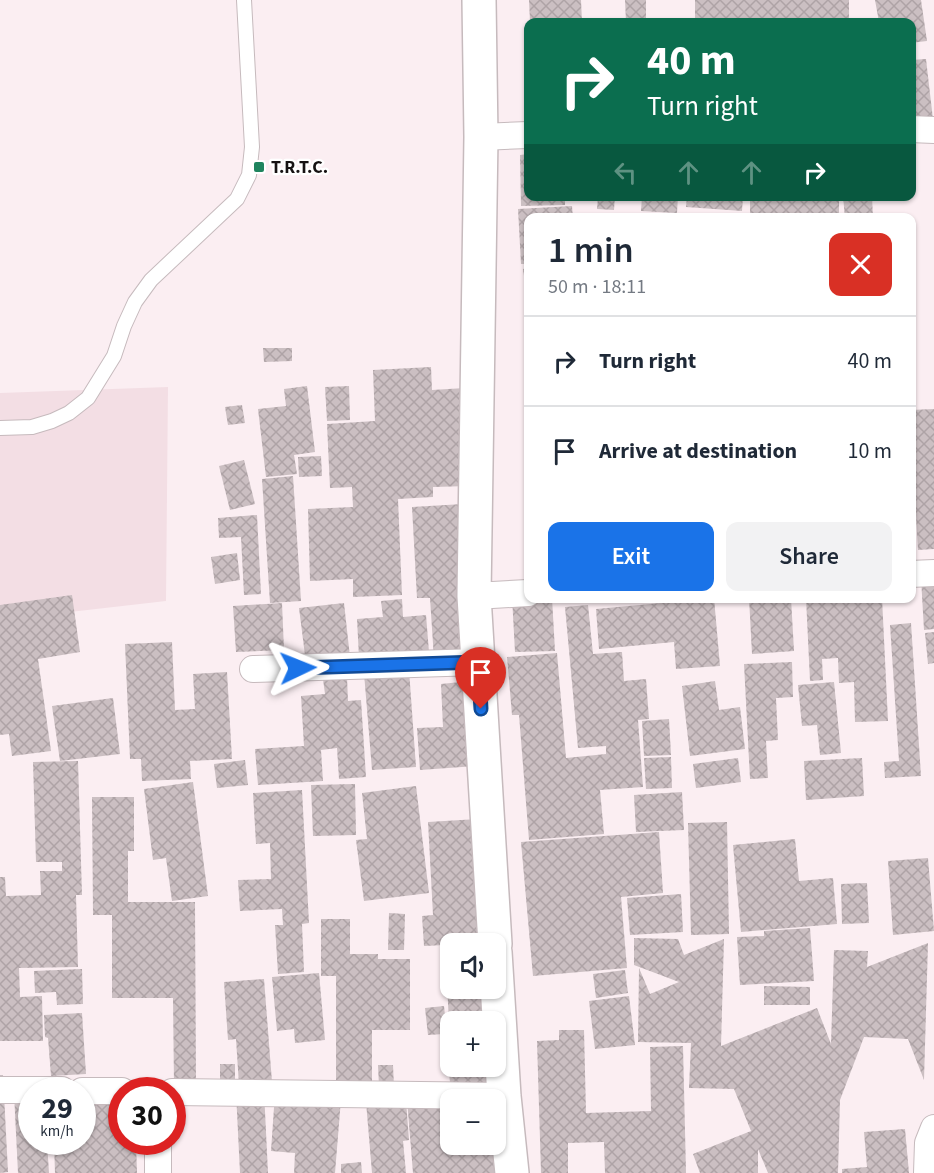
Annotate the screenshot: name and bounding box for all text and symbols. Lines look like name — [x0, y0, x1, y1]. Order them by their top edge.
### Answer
text: 40 m — [647, 31, 736, 91]
icon: right — [548, 42, 626, 120]
text: Turn right — [647, 87, 758, 126]
place label: T.R.T.C. — [271, 155, 328, 180]
icon: left — [609, 156, 642, 189]
icon: ahead — [672, 156, 705, 189]
icon: ahead — [735, 156, 768, 189]
icon: right — [798, 156, 831, 189]
marker: T.R.T.C. — [252, 160, 266, 174]
text: 1 min — [548, 225, 634, 276]
button: close — [829, 233, 892, 296]
text: 50 m · 18:11 — [548, 273, 646, 301]
icon: right — [548, 345, 581, 378]
text: Turn right — [599, 345, 696, 377]
text: 40 m — [847, 345, 892, 377]
icon: arrive — [548, 435, 581, 468]
text: Arrive at destination — [599, 435, 797, 467]
text: 10 m — [847, 435, 892, 467]
button: Exit — [548, 522, 714, 591]
button: Share — [726, 522, 892, 591]
position arrow — [266, 636, 330, 700]
pin — [455, 647, 506, 709]
icon: arrive — [464, 656, 497, 689]
map controls — [440, 933, 506, 1155]
button: sound — [440, 933, 506, 999]
button: + — [440, 1011, 506, 1077]
speed limit sign: 30 — [108, 1077, 186, 1155]
text: 29 — [41, 1087, 73, 1130]
button: − — [440, 1089, 506, 1155]
text: km/h — [40, 1121, 74, 1142]

